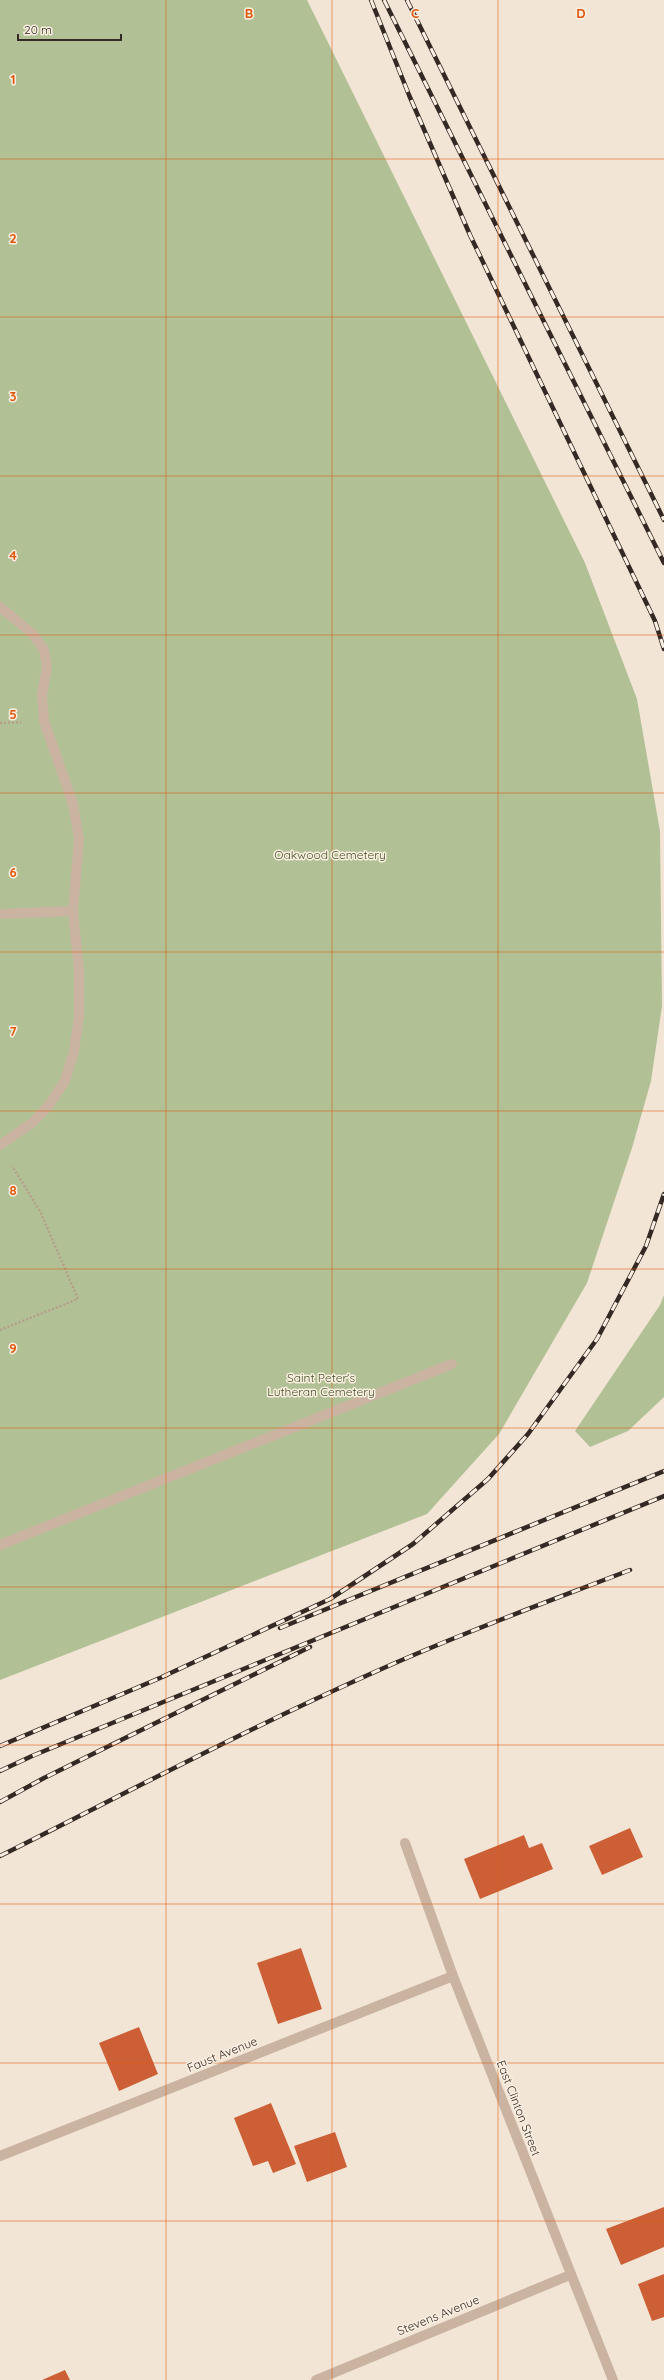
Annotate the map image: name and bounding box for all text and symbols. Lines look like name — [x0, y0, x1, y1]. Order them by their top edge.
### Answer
text: B — [245, 5, 253, 21]
text: C — [411, 5, 419, 21]
text: D — [576, 5, 586, 21]
scale bar — [18, 16, 121, 42]
text: 20 m — [24, 22, 52, 37]
text: 1 — [10, 71, 16, 87]
text: 2 — [9, 230, 17, 246]
text: 3 — [10, 388, 17, 404]
text: 4 — [9, 547, 17, 563]
text: 5 — [9, 706, 17, 722]
park label: Oakwood Cemetery — [274, 847, 386, 862]
text: 6 — [9, 864, 17, 880]
text: 7 — [9, 1023, 17, 1039]
text: 8 — [9, 1182, 17, 1198]
text: 9 — [9, 1340, 17, 1356]
park label: Saint Peter's Lutheran Cemetery — [267, 1370, 375, 1399]
street label: Faust Avenue — [185, 2033, 260, 2075]
street label: East Clinton Street — [494, 2058, 544, 2158]
street label: Stevens Avenue — [395, 2292, 482, 2338]

